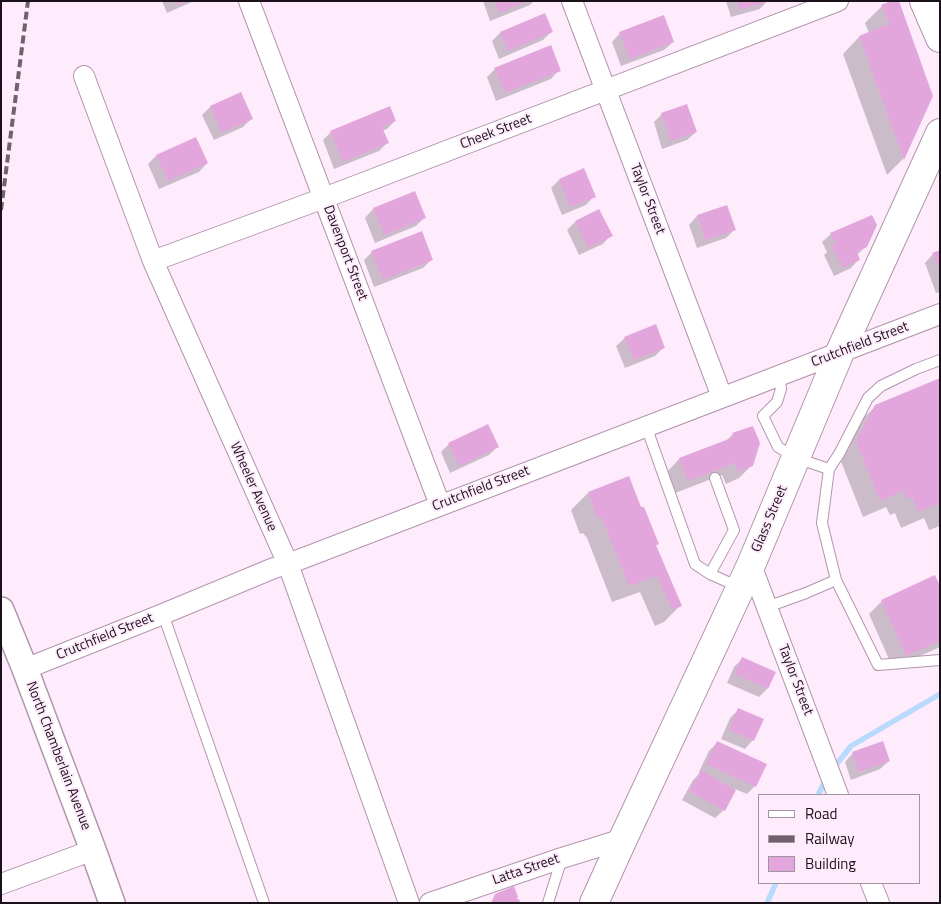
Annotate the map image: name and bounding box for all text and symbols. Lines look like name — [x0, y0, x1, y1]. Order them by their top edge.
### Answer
street label: Cheek Street — [458, 111, 534, 153]
street label: Taylor Street — [626, 161, 668, 237]
street label: Davenport Street — [319, 203, 371, 303]
street label: Crutchfield Street — [809, 319, 911, 371]
street label: Wheeler Avenue — [226, 440, 280, 534]
street label: Crutchfield Street — [430, 463, 532, 515]
street label: Glass Street — [748, 483, 792, 555]
street label: Crutchfield Street — [54, 610, 156, 664]
street label: Taylor Street — [774, 642, 816, 718]
street label: North Chamberlain Avenue — [22, 679, 94, 833]
legend — [758, 794, 921, 884]
text: Road — [805, 802, 837, 825]
text: Railway — [805, 827, 855, 850]
street label: Latta Street — [490, 851, 562, 889]
text: Building — [805, 852, 856, 875]

